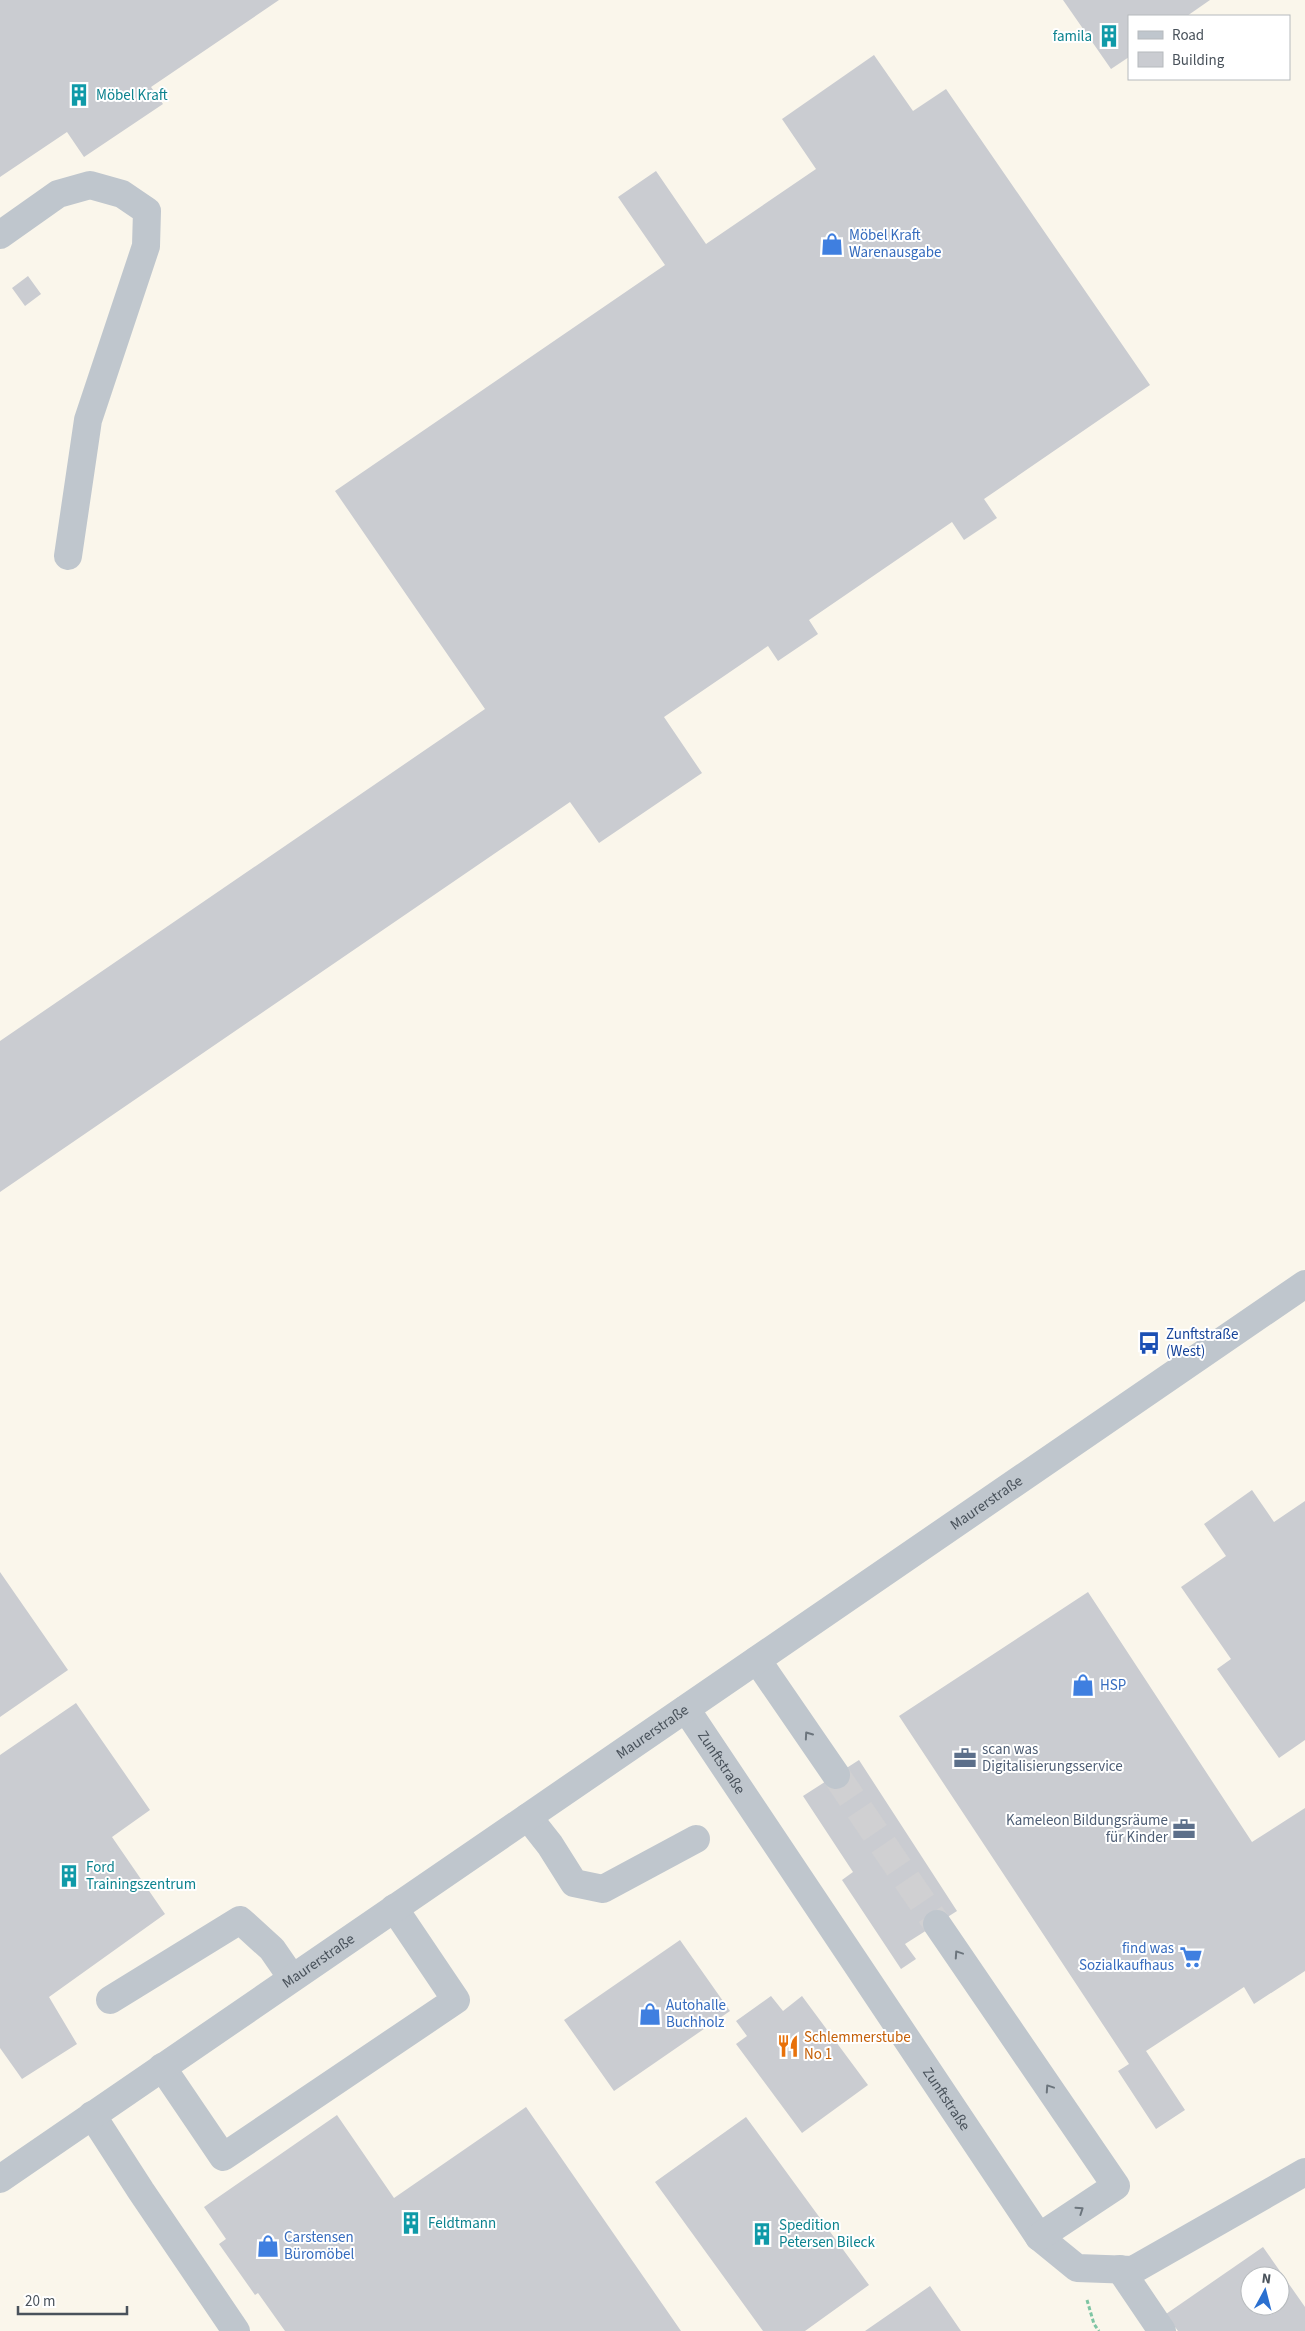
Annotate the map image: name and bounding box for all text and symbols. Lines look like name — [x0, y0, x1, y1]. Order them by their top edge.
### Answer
legend — [1128, 15, 1290, 80]
building icon: famila — [1096, 23, 1122, 49]
text: Road — [1172, 25, 1204, 46]
place label: famila — [1053, 26, 1092, 47]
text: Building — [1172, 50, 1225, 71]
building icon: Möbel Kraft — [66, 82, 92, 108]
place label: Möbel Kraft — [96, 85, 168, 106]
place label: Möbel Kraft Warenausgabe — [849, 225, 941, 263]
shop icon: Möbel Kraft Warenausgabe — [819, 231, 845, 257]
place label: Zunftstraße (West) — [1166, 1324, 1238, 1362]
bus stop icon: Zunftstraße (West) — [1136, 1330, 1162, 1356]
street label: Maurerstraße — [946, 1470, 1027, 1535]
shop icon: HSP — [1070, 1672, 1096, 1698]
place label: HSP — [1100, 1675, 1126, 1696]
street label: Maurerstraße — [612, 1699, 693, 1764]
street label: Zunftstraße — [693, 1726, 750, 1798]
one-way arrow — [805, 1731, 814, 1740]
place label: scan was Digitalisierungsservice — [982, 1739, 1123, 1777]
office icon: scan was Digitalisierungsservice — [952, 1745, 978, 1771]
place label: Kameleon Bildungsräume für Kinder — [1006, 1810, 1169, 1848]
office icon: Kameleon Bildungsräume für Kinder — [1171, 1816, 1197, 1842]
place label: Ford Trainingszentrum — [86, 1857, 196, 1895]
building icon: Ford Trainingszentrum — [56, 1863, 82, 1889]
street label: Maurerstraße — [278, 1928, 359, 1993]
place label: find was Sozialkaufhaus — [1079, 1938, 1174, 1976]
supermarket icon: find was Sozialkaufhaus — [1178, 1944, 1204, 1970]
one-way arrow — [955, 1950, 964, 1959]
place label: Autohalle Buchholz — [666, 1995, 726, 2033]
shop icon: Autohalle Buchholz — [637, 2001, 663, 2027]
place label: Schlemmerstube No 1 — [804, 2027, 911, 2065]
restaurant icon: Schlemmerstube No 1 — [775, 2033, 801, 2059]
street label: Zunftstraße — [918, 2063, 976, 2135]
one-way arrow — [1046, 2084, 1056, 2093]
one-way arrow — [1074, 2207, 1084, 2216]
building icon: Feldtmann — [398, 2210, 424, 2236]
place label: Feldtmann — [428, 2213, 496, 2234]
place label: Spedition Petersen Bileck — [779, 2215, 875, 2253]
building icon: Spedition Petersen Bileck — [749, 2221, 775, 2247]
place label: Carstensen Büromöbel — [284, 2227, 354, 2265]
shop icon: Carstensen Büromöbel — [255, 2233, 281, 2259]
north arrow — [1240, 2266, 1290, 2316]
text: N — [1261, 2269, 1272, 2290]
scale bar — [18, 2284, 126, 2316]
text: 20 m — [25, 2291, 55, 2312]

